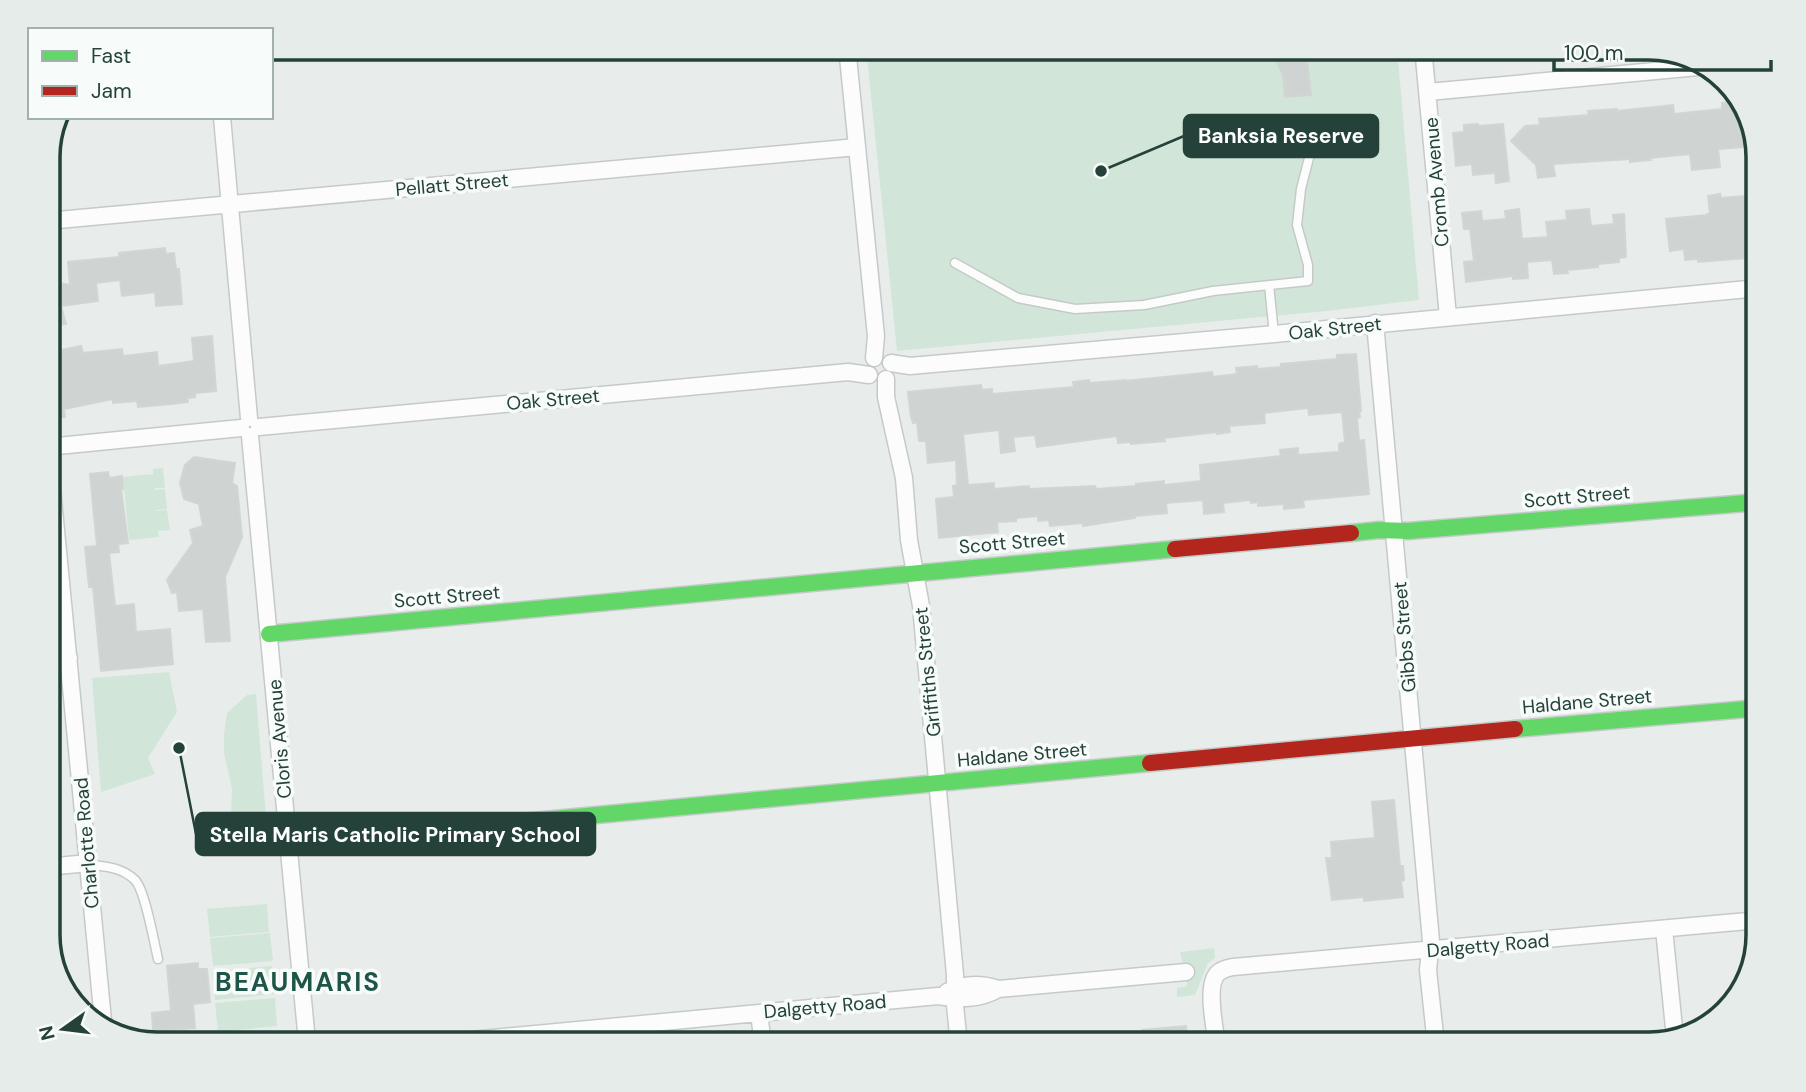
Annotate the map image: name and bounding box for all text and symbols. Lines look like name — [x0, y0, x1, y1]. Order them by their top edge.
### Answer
legend — [28, 28, 273, 119]
scale bar — [1554, 28, 1771, 72]
text: 100 m — [1564, 39, 1624, 67]
text: Fast — [91, 42, 131, 70]
text: Jam — [91, 77, 132, 105]
callout: Banksia Reserve — [1184, 115, 1378, 157]
street label: Cromb Avenue — [1418, 116, 1455, 248]
text: Banksia Reserve — [1198, 122, 1364, 150]
street label: Pellatt Street — [394, 167, 510, 202]
street label: Oak Street — [1287, 311, 1383, 346]
street label: Oak Street — [505, 383, 601, 416]
street label: Scott Street — [1523, 479, 1631, 514]
street label: Scott Street — [958, 525, 1066, 560]
street label: Scott Street — [393, 579, 501, 614]
street label: Gibbs Street — [1387, 580, 1422, 693]
street label: Griffiths Street — [908, 606, 947, 738]
street label: Cloris Avenue — [262, 678, 297, 800]
street label: Haldane Street — [1521, 683, 1653, 720]
street label: Haldane Street — [956, 736, 1088, 773]
street label: Charlotte Road — [68, 776, 105, 910]
callout: Stella Maris Catholic Primary School — [196, 813, 595, 855]
text: Stella Maris Catholic Primary School — [210, 821, 580, 849]
street label: Dalgetty Road — [1426, 928, 1550, 963]
district label: BEAUMARIS — [215, 965, 381, 999]
street label: Dalgetty Road — [763, 989, 887, 1024]
north arrow — [28, 994, 98, 1064]
text: N — [33, 1023, 61, 1043]

